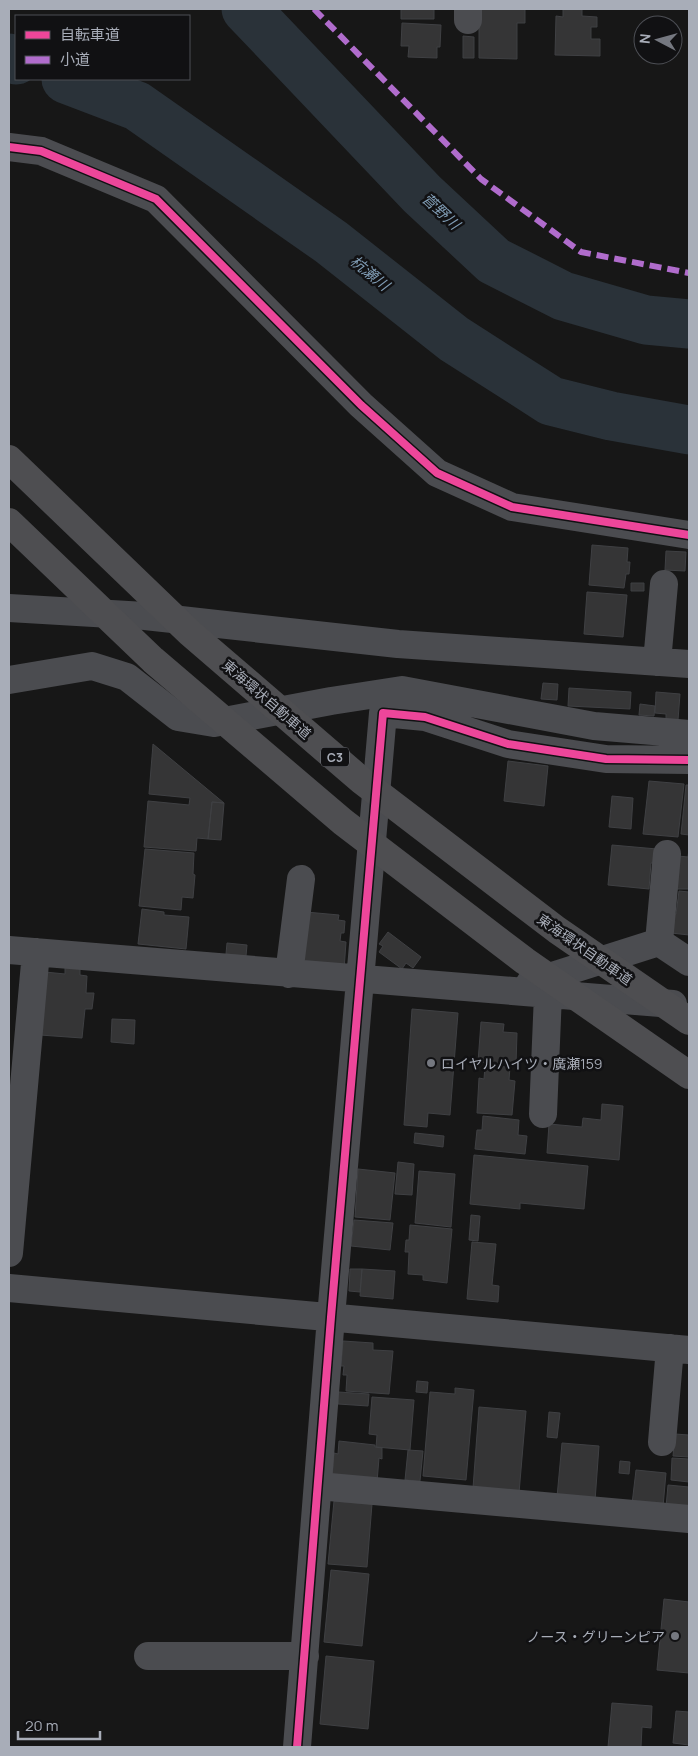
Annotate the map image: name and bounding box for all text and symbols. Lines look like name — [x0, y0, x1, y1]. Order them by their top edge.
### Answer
legend — [15, 15, 190, 80]
north arrow — [633, 15, 683, 65]
text: 自転車道 — [60, 24, 120, 45]
text: N — [635, 33, 655, 45]
text: 小道 — [60, 49, 90, 70]
water label: 菅野川 — [417, 188, 466, 235]
water label: 杭瀬川 — [346, 251, 396, 297]
street label: 東海環状自動車道 — [219, 655, 315, 743]
road number: C3 — [321, 748, 349, 766]
street label: 東海環状自動車道 — [534, 909, 636, 989]
place label: ロイヤルハイツ・廣瀬159 — [441, 1054, 603, 1073]
marker: ロイヤルハイツ・廣瀬159 — [425, 1057, 437, 1069]
place label: ノース・グリーンピア — [526, 1627, 665, 1646]
marker: ノース・グリーンピア — [669, 1630, 681, 1642]
scale bar — [18, 1708, 100, 1740]
text: 20 m — [25, 1715, 58, 1736]

